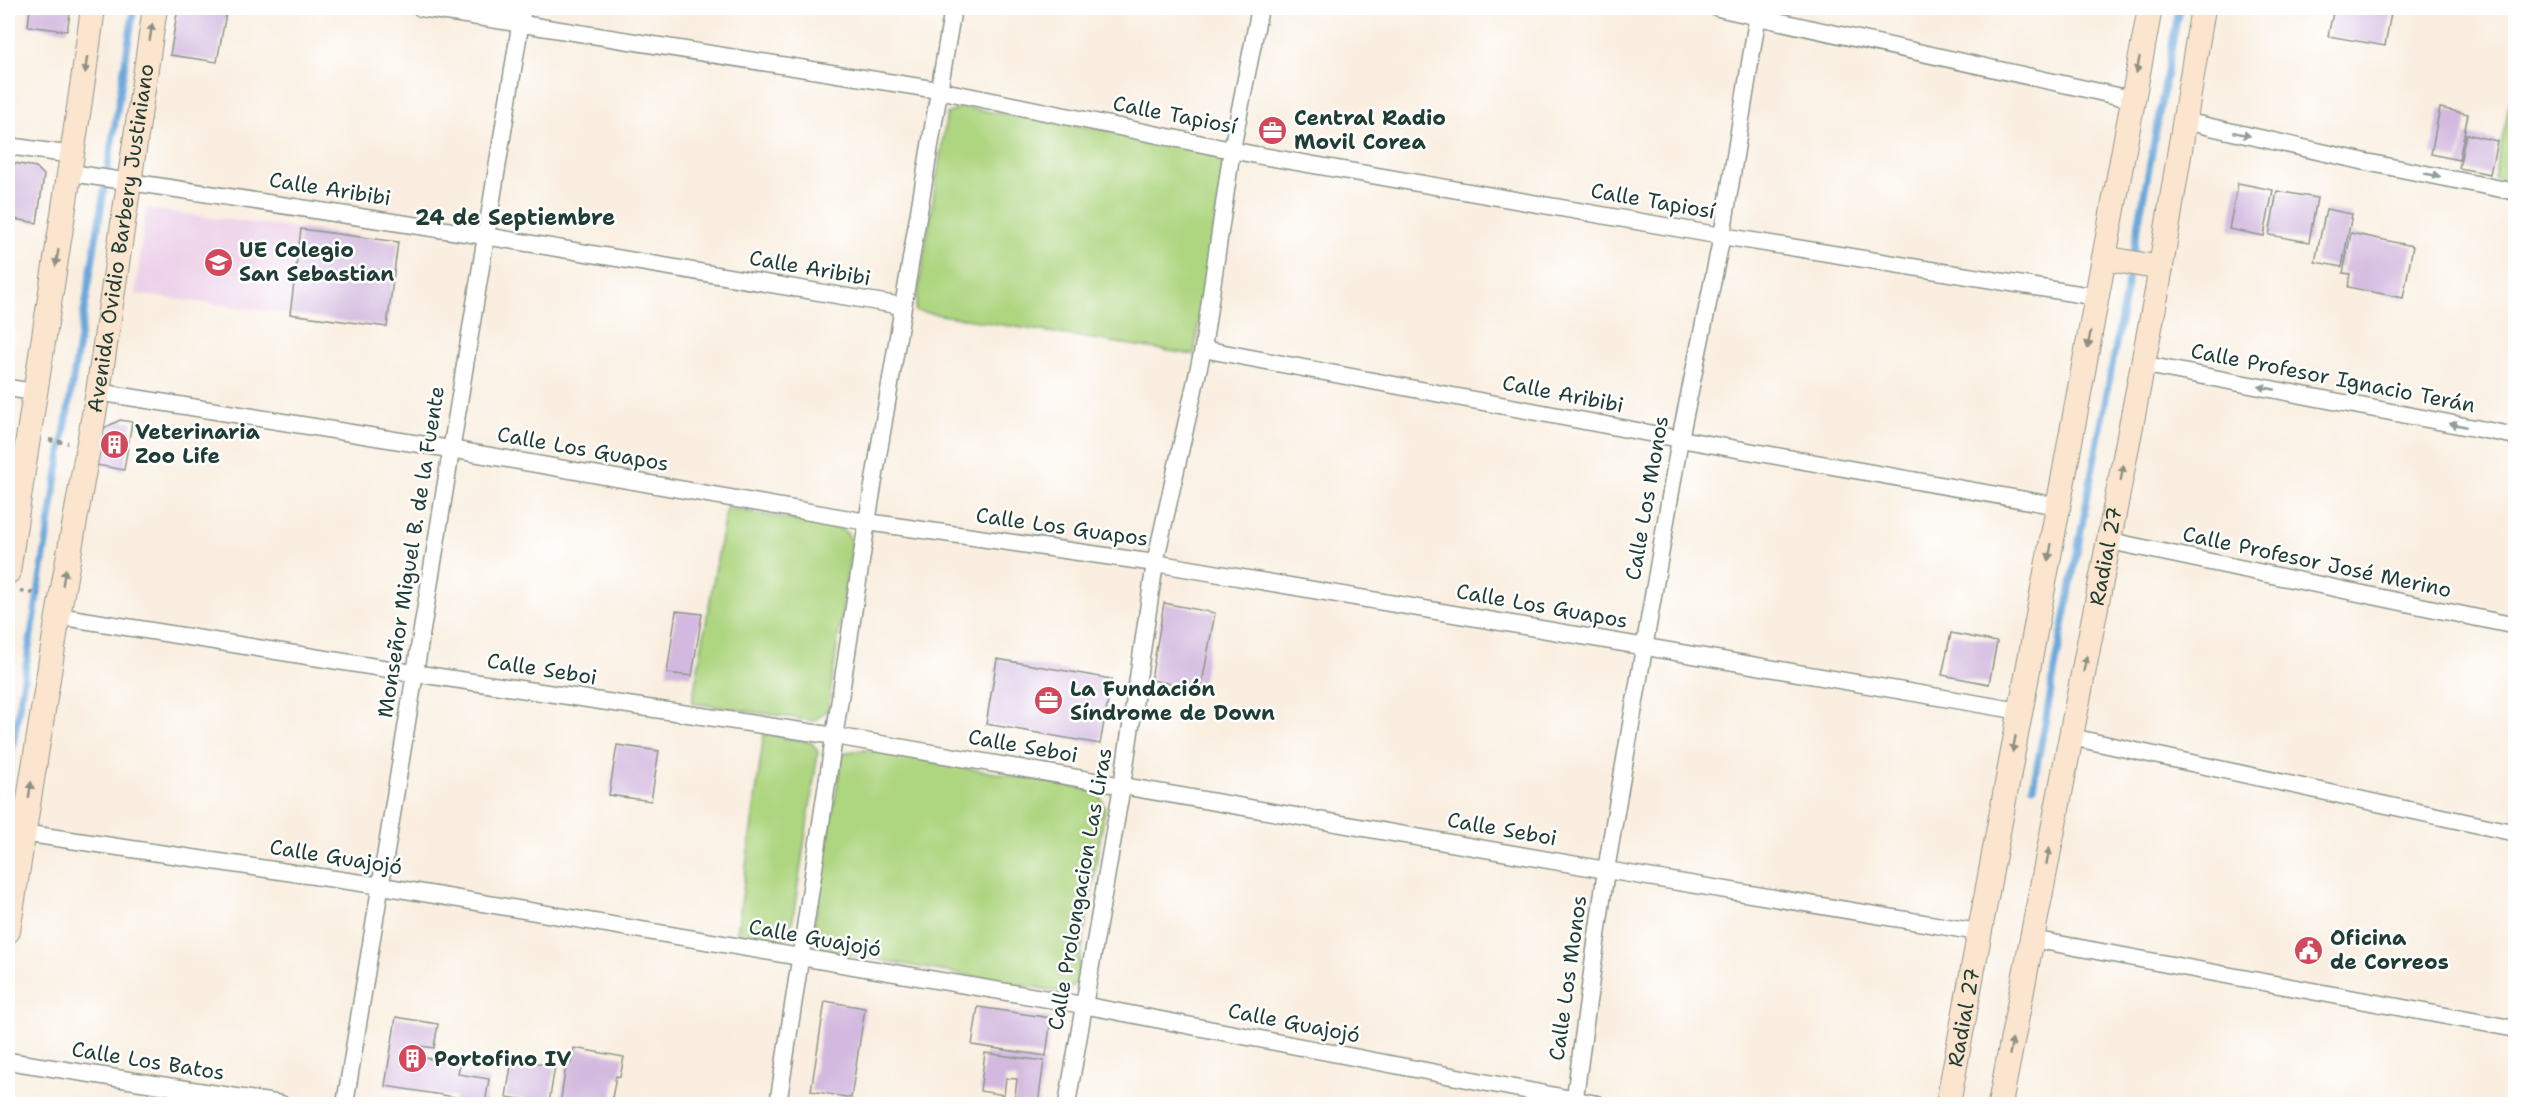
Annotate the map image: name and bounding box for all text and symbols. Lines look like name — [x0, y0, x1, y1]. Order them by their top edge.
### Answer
one-way arrow — [147, 22, 156, 41]
one-way arrow — [81, 56, 90, 75]
one-way arrow — [2133, 56, 2142, 75]
street label: Avenida Ovidio Barbery Justiniano — [81, 62, 161, 415]
street label: Calle Tapiosí — [1110, 89, 1240, 141]
place label: Central Radio Movil Corea — [1294, 104, 1446, 156]
office icon: Central Radio Movil Corea — [1257, 114, 1289, 146]
one-way arrow — [2232, 130, 2251, 139]
street label: Calle Aribibi — [267, 166, 393, 212]
one-way arrow — [2423, 171, 2442, 180]
street label: Calle Tapiosí — [1588, 176, 1718, 226]
district label: 24 de Septiembre — [415, 203, 615, 232]
place label: UE Colegio San Sebastian — [239, 236, 394, 288]
street label: Calle Aribibi — [747, 244, 873, 292]
school or university icon: UE Colegio San Sebastian — [202, 246, 234, 278]
one-way arrow — [52, 249, 61, 268]
one-way arrow — [2084, 330, 2093, 349]
street label: Calle Profesor Ignacio Terán — [2188, 337, 2478, 419]
street label: Calle Aribibi — [1500, 369, 1626, 419]
one-way arrow — [2257, 383, 2276, 392]
street label: Monseñor Miguel B. de la Fuente — [371, 384, 451, 720]
street label: Calle Los Monos — [1619, 414, 1675, 582]
place label: Veterinaria Zoo Life — [135, 418, 261, 470]
street label: Calle Los Guapos — [495, 420, 671, 478]
one-way arrow — [2448, 420, 2467, 429]
building icon: Veterinaria Zoo Life — [98, 428, 130, 460]
one-way arrow — [2118, 463, 2127, 482]
street label: Calle Los Guapos — [974, 501, 1150, 553]
street label: Radial 27 — [2083, 504, 2129, 608]
street label: Calle Profesor José Merino — [2180, 520, 2454, 604]
one-way arrow — [2045, 543, 2054, 562]
one-way arrow — [60, 568, 69, 587]
street label: Calle Los Guapos — [1454, 577, 1630, 635]
street label: Calle Seboi — [485, 646, 599, 692]
one-way arrow — [2081, 654, 2090, 673]
place label: La Fundación Síndrome de Down — [1070, 675, 1275, 727]
office icon: La Fundación Síndrome de Down — [1033, 685, 1065, 717]
street label: Calle Seboi — [966, 723, 1080, 769]
one-way arrow — [2009, 734, 2018, 753]
street label: Calle Prolongacion Las Liras — [1041, 746, 1119, 1032]
one-way arrow — [26, 781, 35, 800]
street label: Calle Seboi — [1445, 806, 1559, 852]
street label: Calle Guajojó — [268, 833, 404, 881]
one-way arrow — [2044, 846, 2053, 865]
street label: Calle Los Monos — [1543, 894, 1593, 1062]
street label: Calle Guajojó — [747, 913, 883, 963]
place label: Oficina de Correos — [2330, 924, 2449, 976]
public building icon: Oficina de Correos — [2293, 934, 2325, 966]
street label: Radial 27 — [1941, 966, 1987, 1069]
street label: Calle Guajojó — [1226, 996, 1362, 1050]
street label: Calle Los Batos — [70, 1035, 226, 1087]
one-way arrow — [2007, 1037, 2016, 1056]
building icon: Portofino IV — [397, 1043, 429, 1075]
place label: Portofino IV — [434, 1045, 571, 1073]

